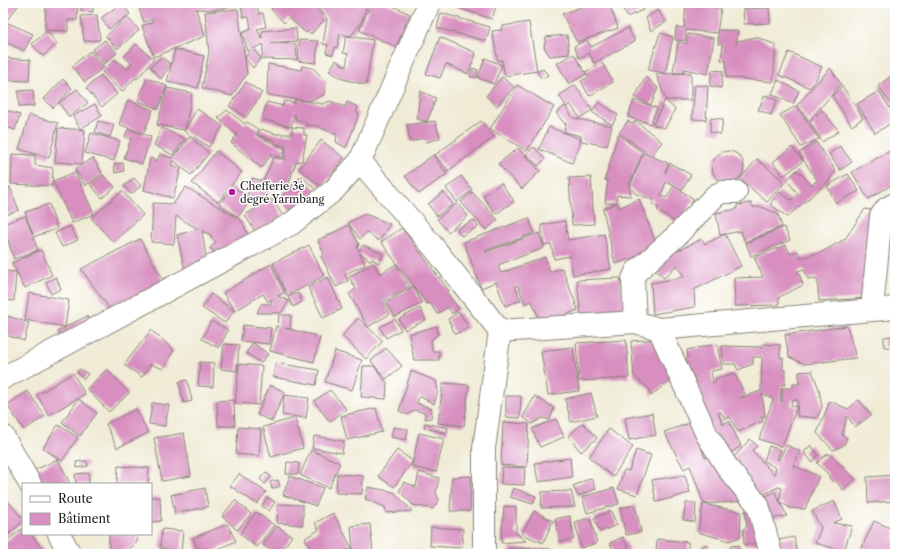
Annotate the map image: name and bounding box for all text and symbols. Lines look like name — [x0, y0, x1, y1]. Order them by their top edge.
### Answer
place label: Chefferie 3è degré Yarmbang — [240, 179, 325, 206]
marker: Chefferie 3è degré Yarmbang — [227, 187, 237, 197]
legend — [22, 483, 152, 535]
text: Route — [58, 491, 93, 506]
text: Bâtiment — [58, 511, 111, 526]

